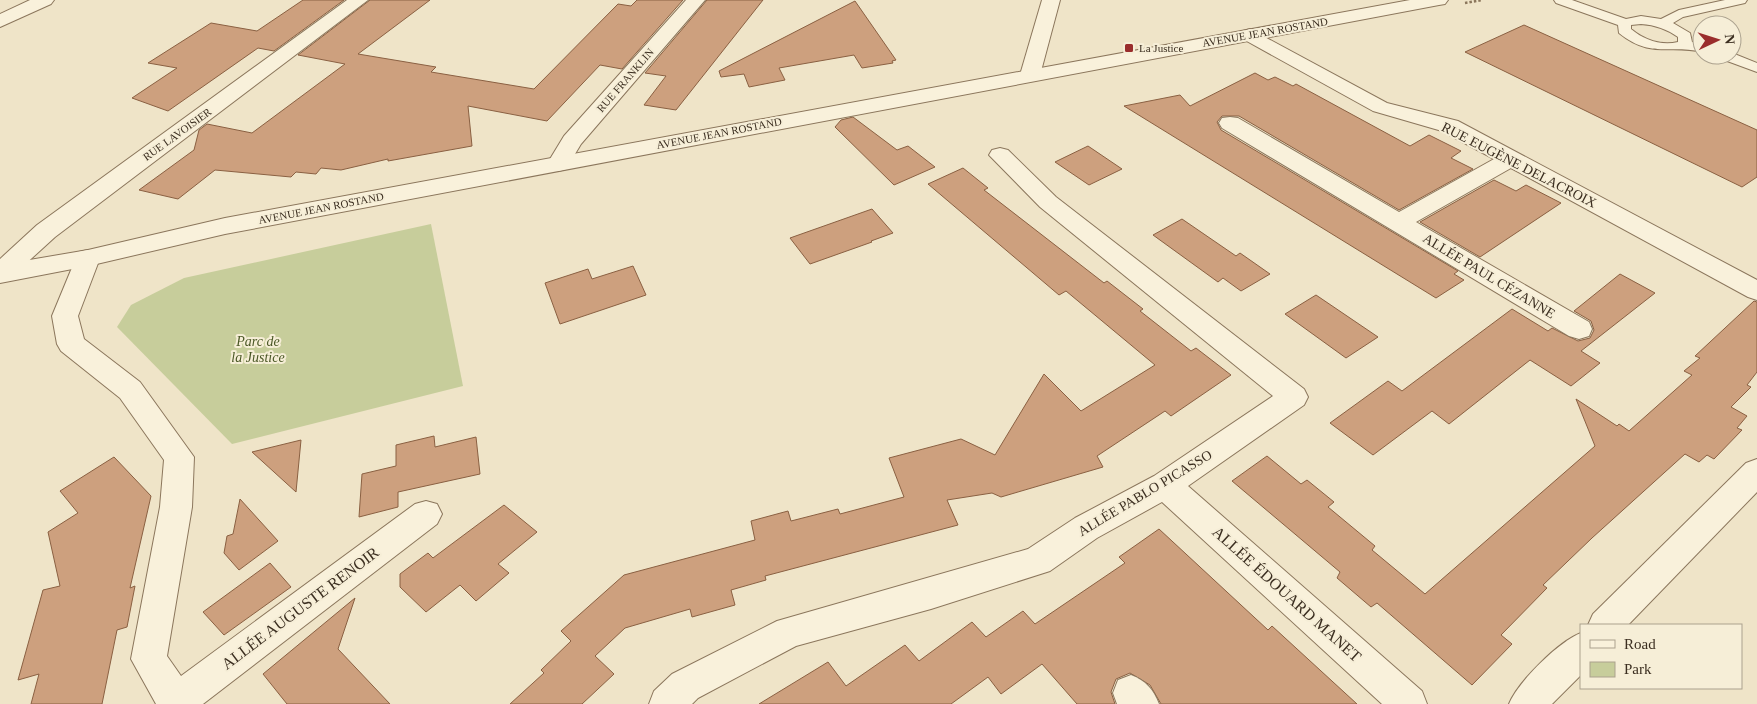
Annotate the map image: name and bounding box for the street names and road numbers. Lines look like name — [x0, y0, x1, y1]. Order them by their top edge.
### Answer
street label: AVENUE JEAN ROSTAND — [1201, 15, 1329, 49]
street label: RUE FRANKLIN — [594, 46, 656, 114]
street label: RUE LAVOISIER — [141, 105, 214, 163]
street label: AVENUE JEAN ROSTAND — [655, 115, 783, 151]
street label: RUE EUGÈNE DELACROIX — [1439, 118, 1599, 211]
street label: AVENUE JEAN ROSTAND — [257, 190, 385, 226]
street label: ALLÉE PAUL CÉZANNE — [1420, 230, 1558, 321]
street label: ALLÉE PABLO PICASSO — [1075, 446, 1215, 539]
street label: ALLÉE ÉDOUARD MANET — [1209, 522, 1366, 665]
street label: ALLÉE AUGUSTE RENOIR — [218, 542, 382, 673]

